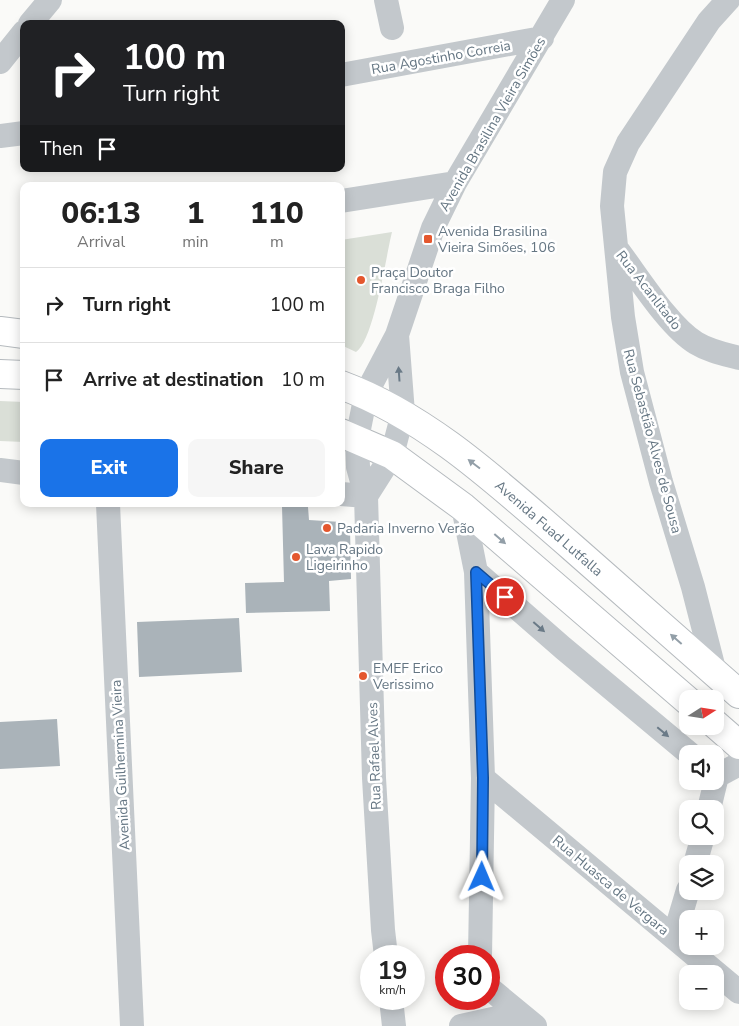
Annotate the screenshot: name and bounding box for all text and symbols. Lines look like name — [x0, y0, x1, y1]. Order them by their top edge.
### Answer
street label: Avenida Brasilina Vieira Simões — [435, 33, 550, 215]
text: 100 m — [123, 34, 226, 81]
street label: Rua Agostinho Correia — [370, 36, 512, 79]
icon: right — [40, 40, 105, 105]
text: Turn right — [123, 79, 219, 109]
icon: arrive — [93, 135, 121, 163]
text: Then — [40, 136, 83, 162]
text: 06:13 — [61, 193, 141, 234]
text: 1 — [186, 193, 204, 234]
text: 110 — [250, 193, 304, 234]
place label: Avenida Brasilina Vieira Simões, 106 — [437, 222, 555, 257]
text: Arrival — [77, 231, 125, 253]
text: min — [182, 231, 209, 253]
text: m — [270, 231, 284, 253]
marker: Avenida Brasilina Vieira Simões, 106 — [422, 233, 434, 245]
street label: Rua Acanlitado — [612, 247, 686, 334]
place label: Praça Doutor Francisco Braga Filho — [371, 263, 505, 298]
marker: Praça Doutor Francisco Braga Filho — [355, 274, 367, 286]
icon: right — [40, 291, 68, 319]
text: Turn right — [83, 292, 170, 318]
text: 100 m — [270, 292, 325, 318]
street label: Rua Sebastião Alves de Sousa — [619, 347, 686, 535]
icon: arrive — [40, 366, 68, 394]
one-way arrow — [395, 366, 403, 382]
text: Arrive at destination — [83, 367, 264, 393]
text: 10 m — [281, 367, 325, 393]
button: Exit — [40, 439, 178, 497]
button: Share — [188, 439, 325, 497]
one-way arrow — [467, 459, 481, 469]
street label: Avenida Fuad Lutfalla — [491, 476, 607, 581]
place label: Padaria Inverno Verão — [337, 519, 475, 538]
marker: Padaria Inverno Verão — [321, 522, 333, 534]
one-way arrow — [493, 533, 505, 545]
place label: Lava Rapido Ligeirinho — [306, 540, 383, 575]
marker: Lava Rapido Ligeirinho — [290, 551, 302, 563]
pin — [484, 576, 526, 618]
icon: arrive — [491, 583, 519, 611]
one-way arrow — [533, 621, 545, 632]
one-way arrow — [671, 633, 683, 645]
place label: EMEF Erico Verissimo — [372, 659, 443, 694]
marker: EMEF Erico Verissimo — [357, 670, 369, 682]
street label: Avenida Guilhermina Vieira — [107, 679, 134, 851]
north arrow — [679, 690, 724, 735]
map controls — [679, 690, 724, 1010]
street label: Rua Rafael Alves — [363, 702, 386, 810]
one-way arrow — [657, 726, 670, 737]
button: sound — [679, 745, 724, 790]
button: search — [679, 800, 724, 845]
street label: Rua Huasca de Vergara — [548, 831, 673, 940]
position arrow — [455, 850, 507, 902]
button: layers — [679, 855, 724, 900]
button: + — [679, 910, 724, 955]
speed limit sign: 30 — [435, 945, 500, 1010]
text: 19 — [377, 954, 408, 988]
button: − — [679, 965, 724, 1010]
text: km/h — [379, 982, 406, 998]

